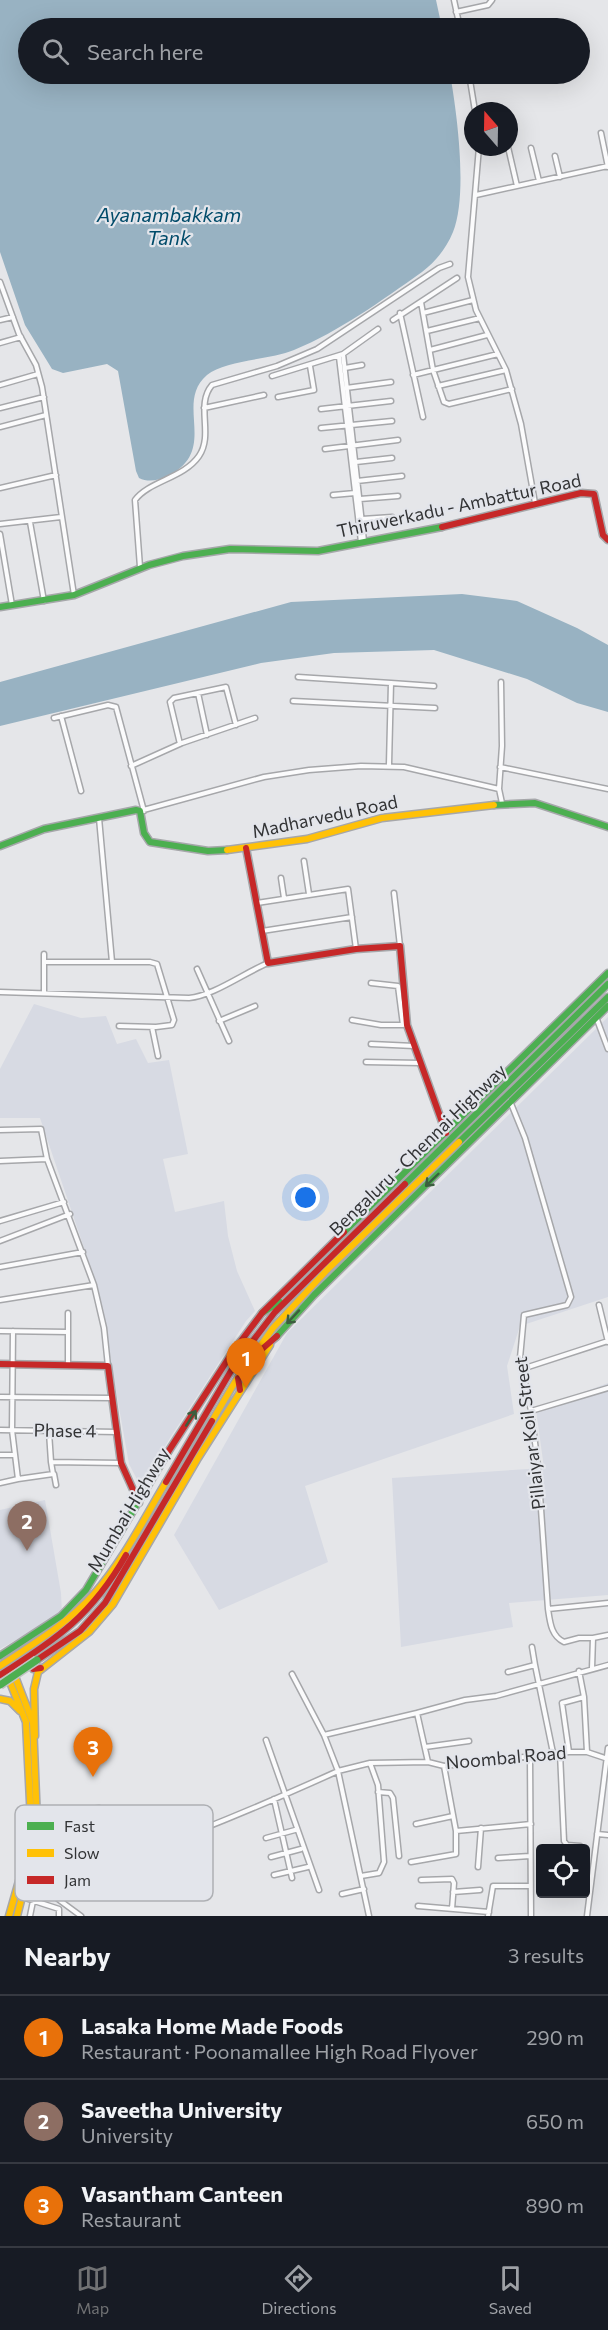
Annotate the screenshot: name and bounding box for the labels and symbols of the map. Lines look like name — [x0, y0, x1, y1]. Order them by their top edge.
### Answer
north arrow — [464, 102, 518, 156]
water label: Ayanambakkam Tank — [96, 202, 241, 249]
street label: Thiruverkadu - Ambattur Road — [335, 468, 583, 542]
street label: Madharvedu Road — [250, 790, 400, 842]
street label: Bengaluru - Chennai Highway — [324, 1059, 510, 1240]
one-way arrow — [425, 1173, 440, 1188]
your location — [291, 1183, 320, 1212]
one-way arrow — [286, 1309, 300, 1324]
pin: 1 — [226, 1338, 266, 1388]
street label: Pillaiyar Koil Street — [509, 1355, 549, 1511]
one-way arrow — [185, 1410, 197, 1427]
street label: Phase 4 — [33, 1418, 97, 1442]
street label: Mumbai Highway — [82, 1443, 174, 1576]
pin: 2 — [8, 1502, 46, 1551]
pin: 3 — [74, 1728, 112, 1777]
street label: Noombal Road — [445, 1741, 567, 1773]
legend — [15, 1805, 213, 1901]
text: Fast — [64, 1816, 95, 1835]
text: Slow — [64, 1843, 100, 1862]
text: Jam — [64, 1870, 91, 1889]

